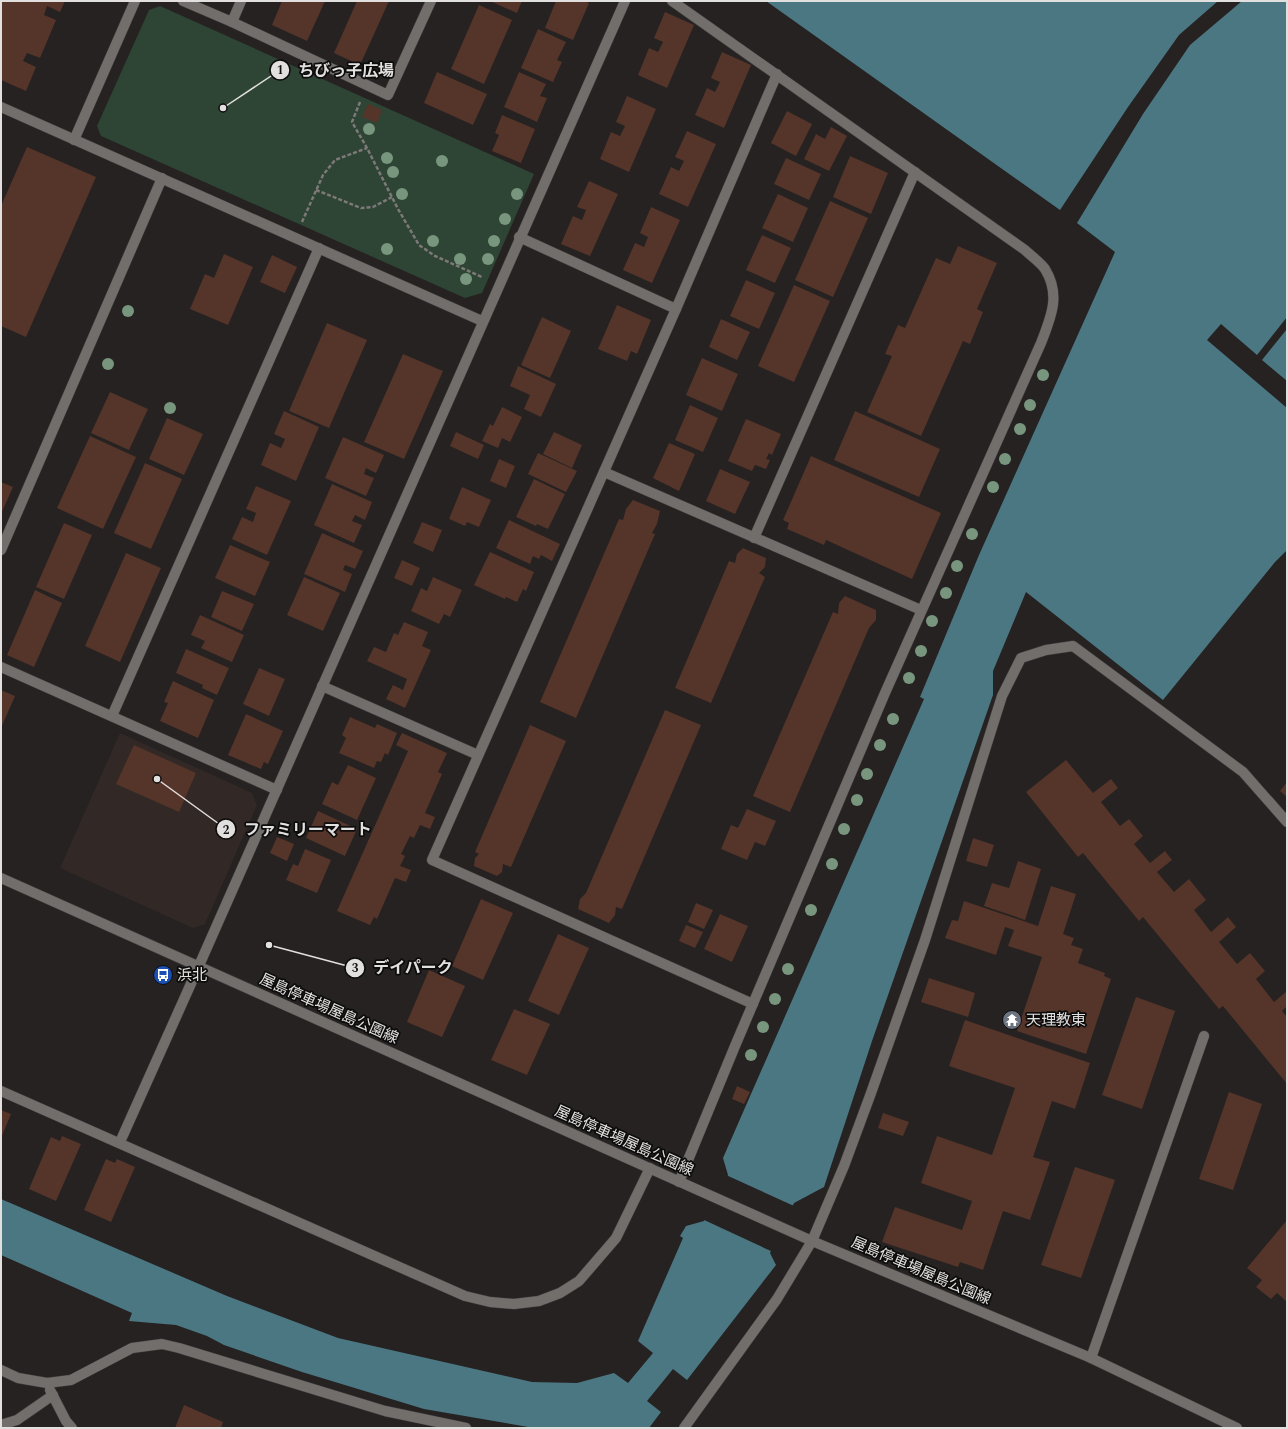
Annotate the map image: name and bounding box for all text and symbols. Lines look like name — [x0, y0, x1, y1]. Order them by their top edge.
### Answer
callout: ちびっ子広場 — [270, 56, 402, 84]
text: ちびっ子広場 — [298, 59, 394, 83]
text: 1 — [277, 61, 283, 80]
callout: ファミリーマート — [216, 815, 380, 843]
text: ファミリーマート — [244, 818, 372, 842]
text: 2 — [223, 821, 230, 840]
callout: デイパーク — [345, 954, 461, 982]
text: デイパーク — [373, 956, 453, 980]
text: 3 — [352, 959, 359, 978]
bus stop icon: 浜北 — [152, 964, 174, 986]
place label: 浜北 — [177, 964, 207, 987]
street label: 屋島停車場屋島公園線 — [256, 968, 402, 1050]
temple icon: 天理教東 — [1001, 1009, 1023, 1031]
place label: 天理教東 — [1026, 1009, 1086, 1032]
street label: 屋島停車場屋島公園線 — [551, 1100, 697, 1182]
street label: 屋島停車場屋島公園線 — [847, 1231, 995, 1311]

